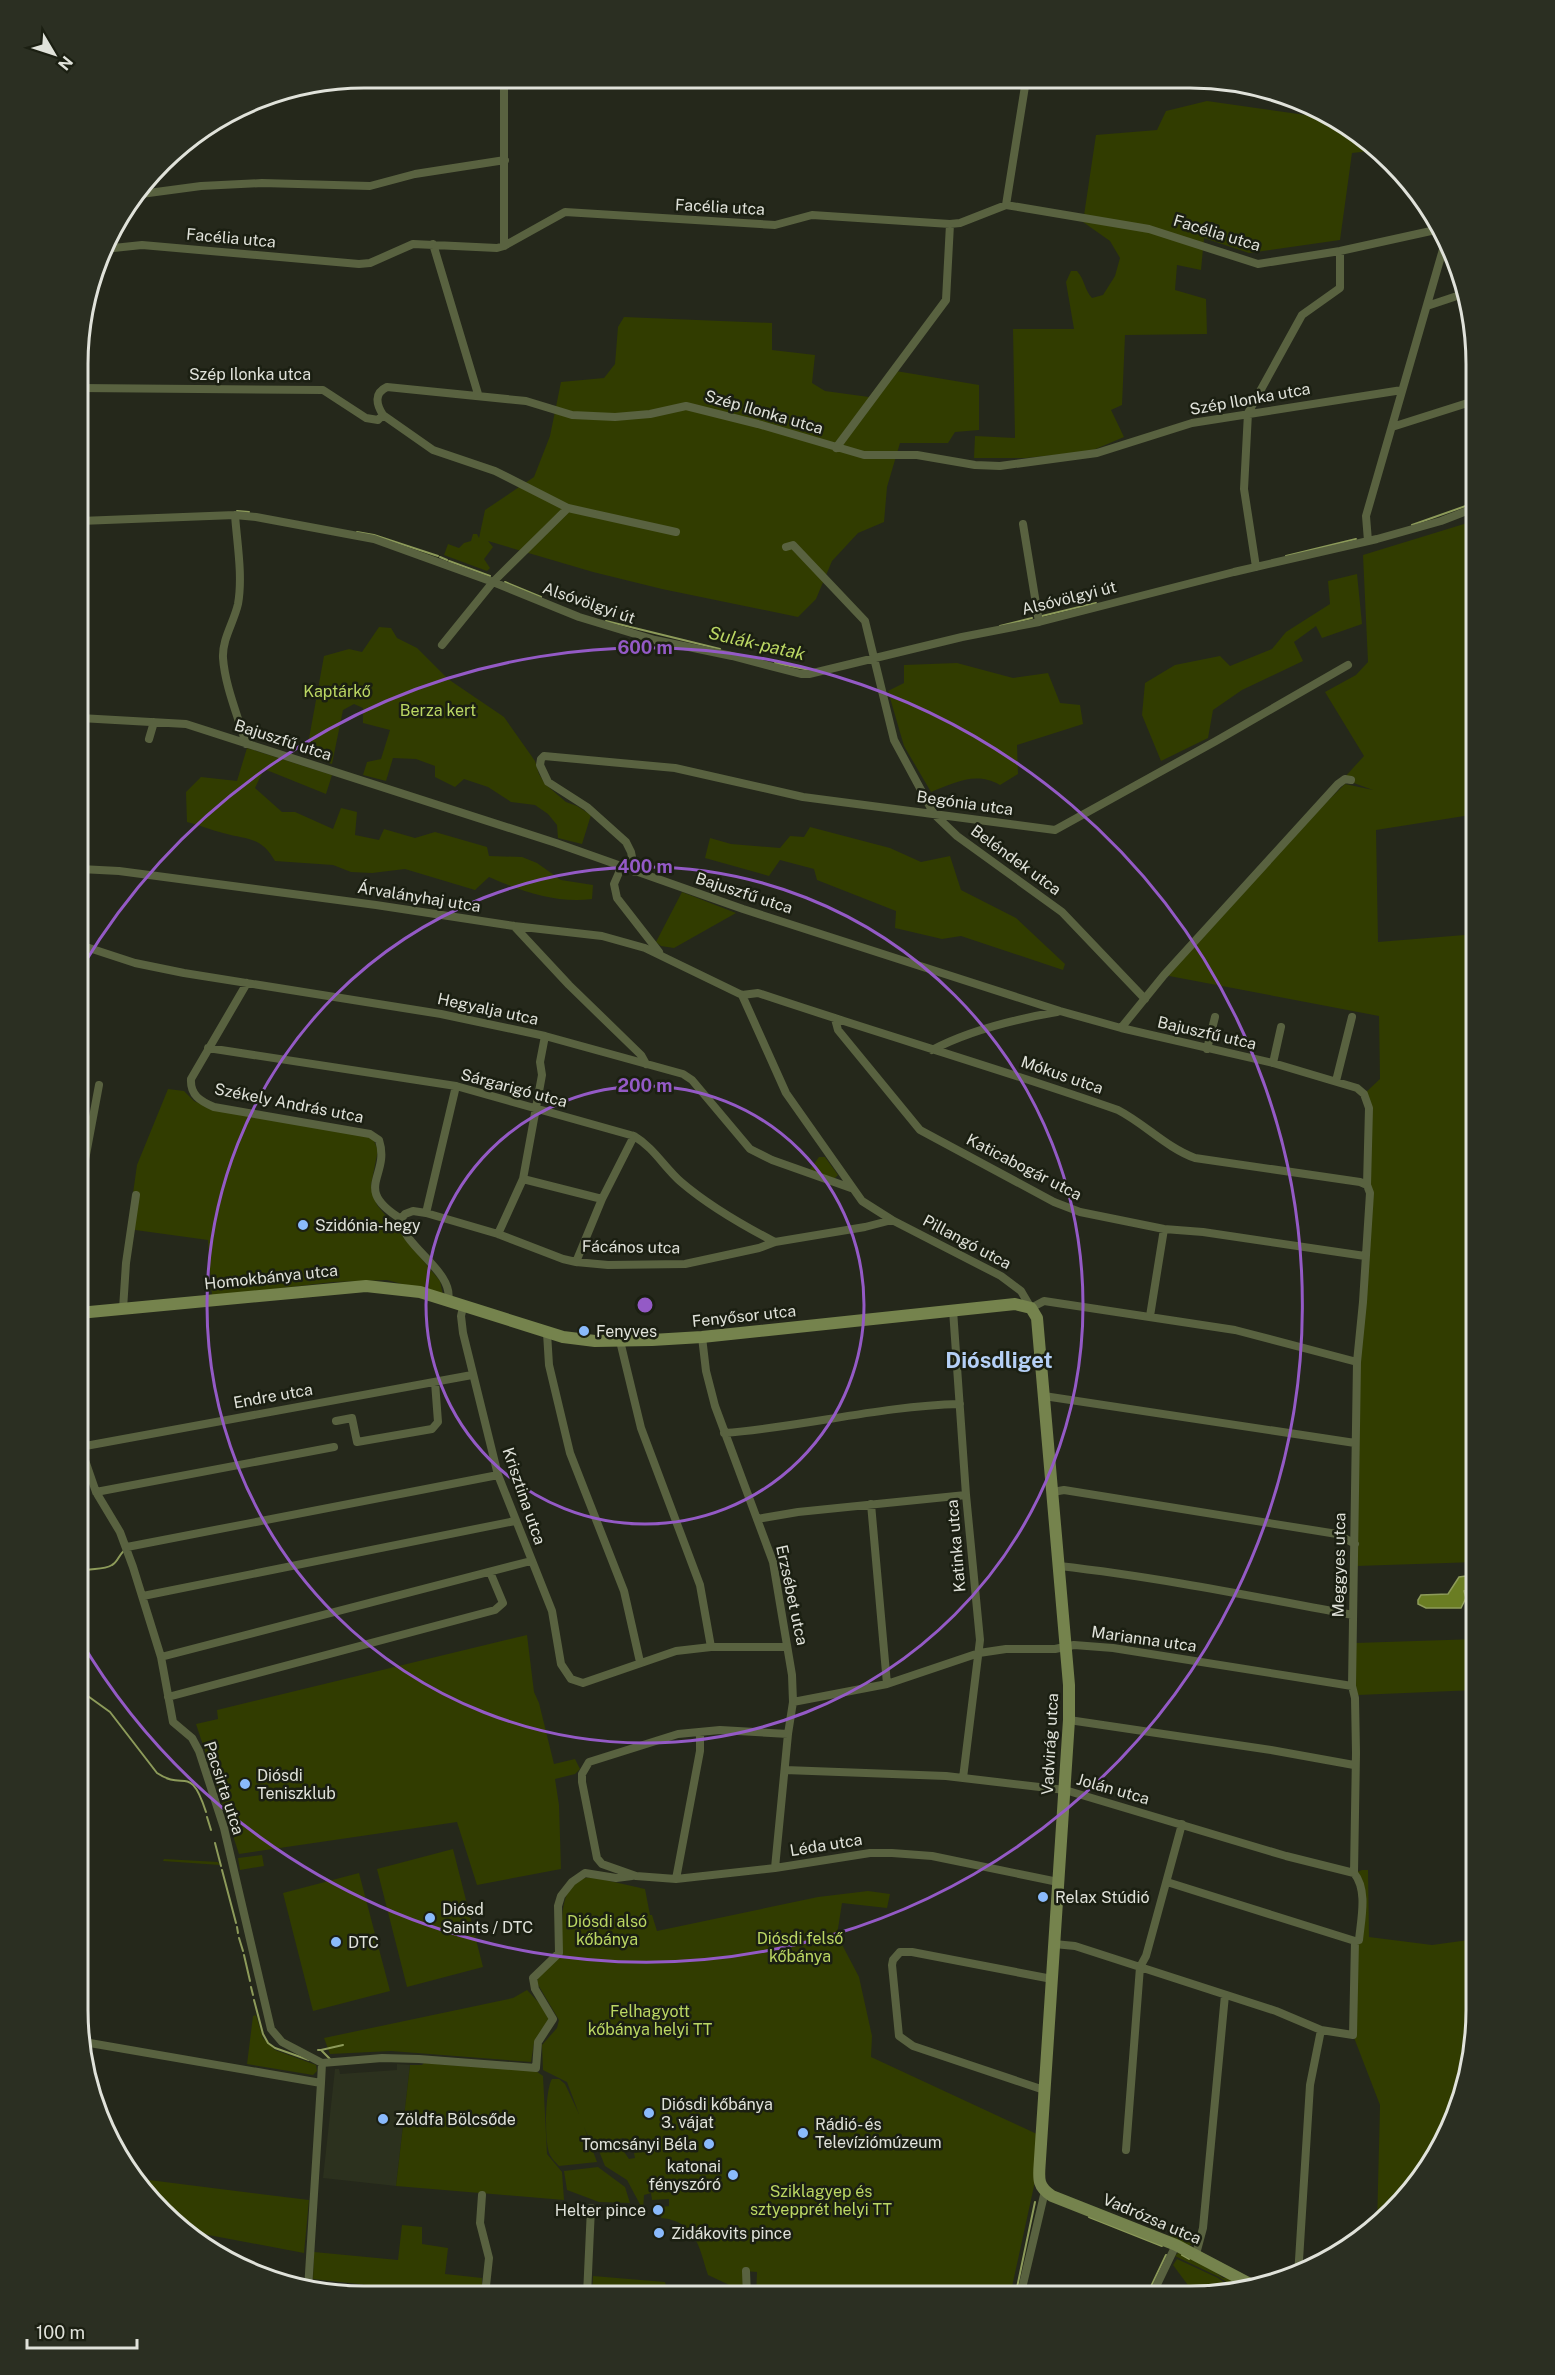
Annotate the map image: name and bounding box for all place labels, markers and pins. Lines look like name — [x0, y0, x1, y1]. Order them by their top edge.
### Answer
place label: Szidónia-hegy — [315, 1216, 421, 1235]
marker: Szidónia-hegy — [296, 1218, 310, 1232]
centre of rings — [635, 1295, 655, 1315]
place label: Fenyves — [596, 1322, 657, 1341]
marker: Fenyves — [577, 1324, 591, 1338]
place label: Diósdi Teniszklub — [257, 1766, 336, 1803]
marker: Diósdi Teniszklub — [238, 1777, 252, 1791]
place label: Relax Stúdió — [1055, 1888, 1149, 1907]
marker: Relax Stúdió — [1036, 1890, 1050, 1904]
place label: Diósd Saints / DTC — [442, 1900, 533, 1937]
marker: Diósd Saints / DTC — [423, 1911, 437, 1925]
place label: DTC — [348, 1933, 379, 1952]
marker: DTC — [329, 1935, 343, 1949]
place label: Diósdi kőbánya 3. vájat — [661, 2095, 773, 2132]
marker: Diósdi kőbánya 3. vájat — [642, 2106, 656, 2120]
place label: Zöldfa Bölcsőde — [395, 2110, 516, 2129]
marker: Zöldfa Bölcsőde — [376, 2112, 390, 2126]
place label: Rádió- és Televíziómúzeum — [815, 2115, 941, 2152]
marker: Rádió- és Televíziómúzeum — [796, 2126, 810, 2140]
place label: Tomcsányi Béla — [581, 2135, 697, 2154]
marker: Tomcsányi Béla — [702, 2137, 716, 2151]
place label: katonai fényszóró — [648, 2157, 721, 2194]
marker: katonai fényszóró — [726, 2168, 740, 2182]
place label: Helter pince — [555, 2201, 646, 2220]
marker: Helter pince — [651, 2203, 665, 2217]
place label: Zidákovits pince — [671, 2224, 791, 2243]
marker: Zidákovits pince — [652, 2226, 666, 2240]

